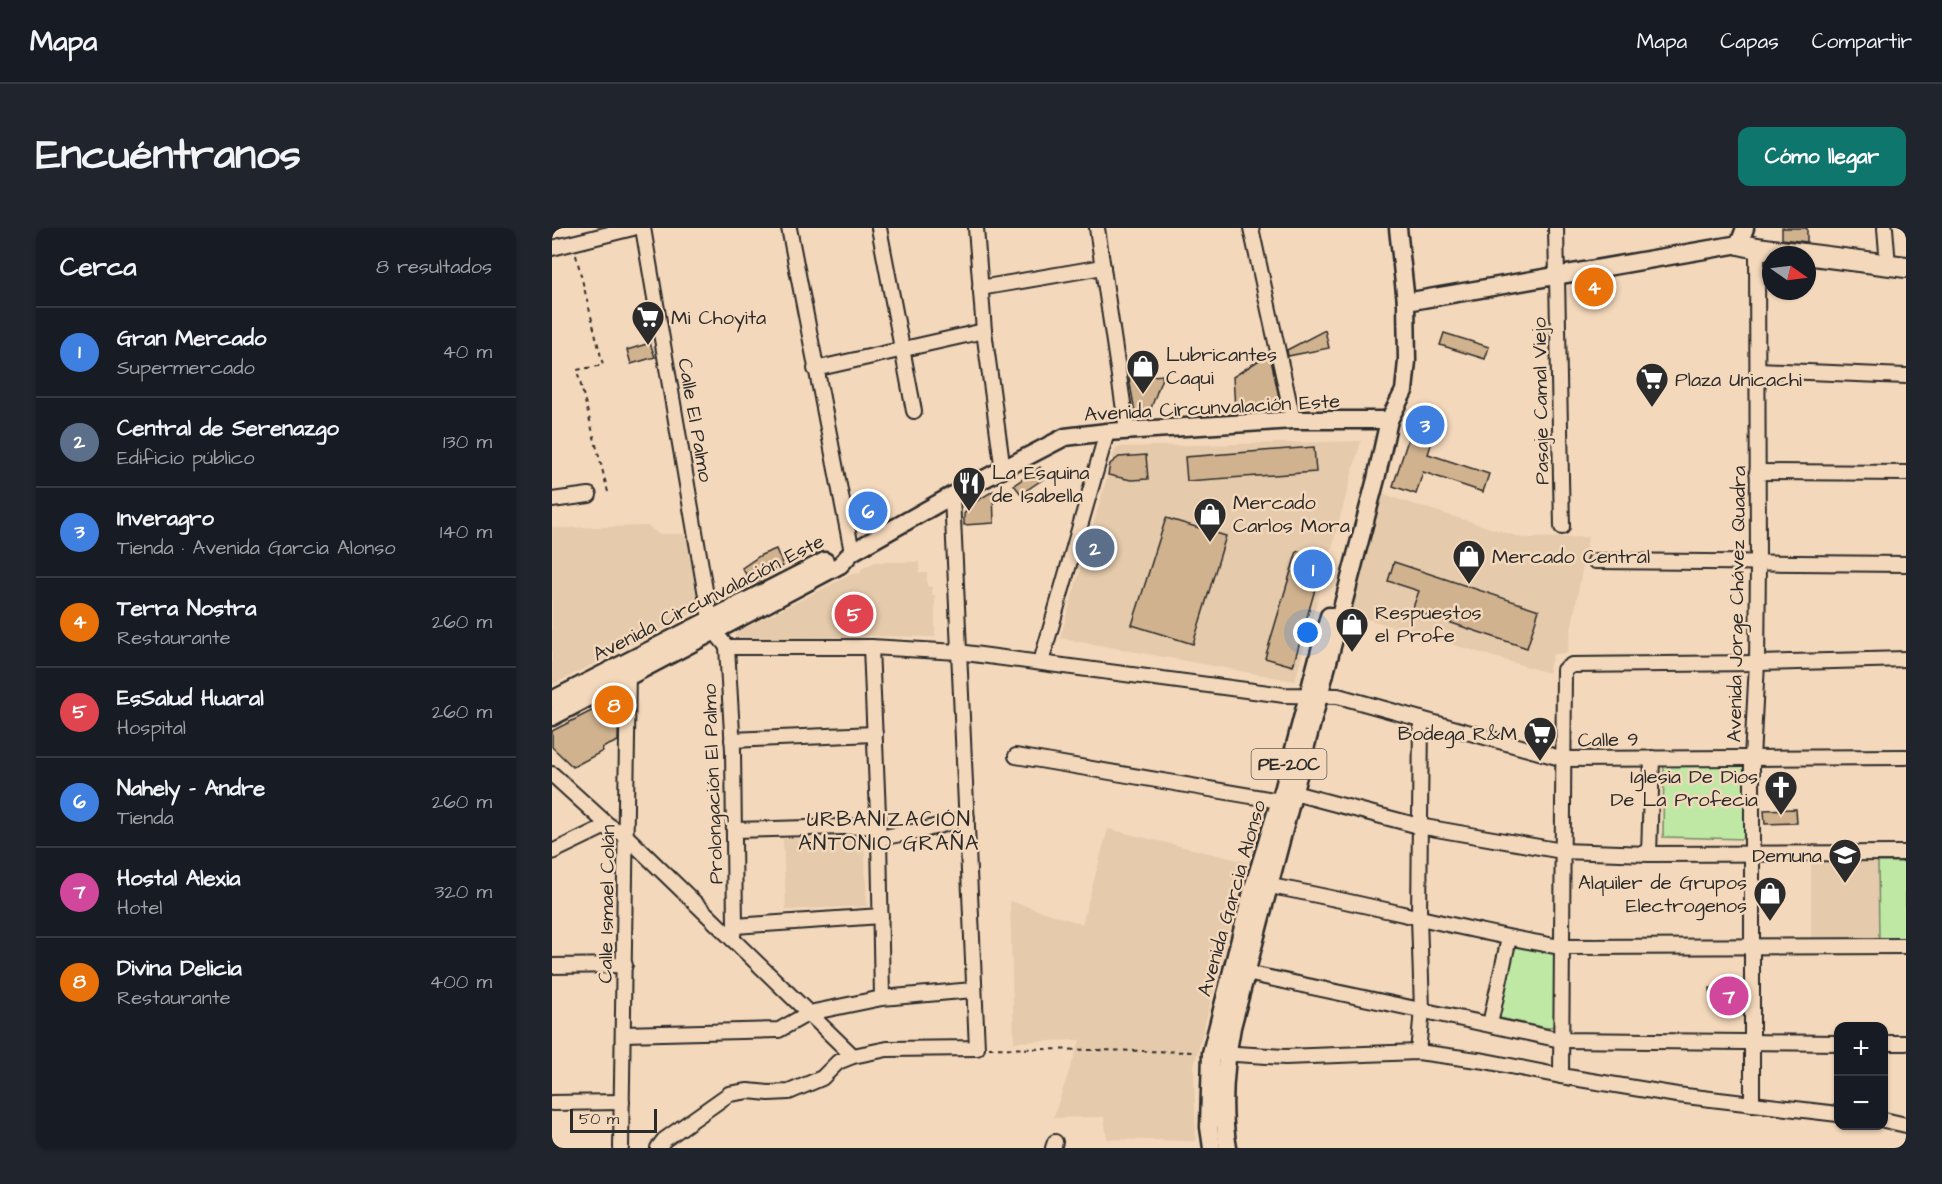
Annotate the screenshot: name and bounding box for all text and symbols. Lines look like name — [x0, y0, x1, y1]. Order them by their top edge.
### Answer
text: Mapa — [30, 22, 97, 61]
text: Mapa — [1637, 27, 1687, 56]
text: Capas — [1720, 27, 1779, 56]
text: Compartir — [1812, 27, 1912, 56]
text: Encuéntranos — [36, 127, 301, 185]
button: Cómo llegar — [1738, 127, 1906, 186]
north arrow — [1762, 246, 1816, 300]
text: Cerca — [60, 249, 137, 285]
text: 8 resultados — [376, 253, 492, 281]
pin: 4 — [1574, 264, 1614, 310]
supermarket icon: Mi Choyita — [630, 299, 666, 346]
place label: Mi Choyita — [671, 304, 766, 333]
street label: Pasaje Camal Viejo — [1526, 317, 1556, 485]
text: Gran Mercado — [117, 323, 266, 354]
text: 1 — [78, 338, 81, 366]
text: 40 m — [442, 338, 492, 366]
place label: Lubricantes Caqui — [1166, 341, 1277, 392]
shop icon: Lubricantes Caqui — [1125, 348, 1161, 395]
text: Supermercado — [117, 354, 255, 382]
street label: Calle El Palmo — [670, 356, 720, 484]
supermarket icon: Plaza Unicachi — [1634, 361, 1670, 408]
place label: Plaza Unicachi — [1675, 366, 1802, 394]
street label: Avenida Circunvalación Este — [1083, 387, 1341, 429]
pin: 3 — [1406, 402, 1444, 448]
text: Central de Serenazgo — [117, 413, 339, 444]
text: 2 — [74, 428, 85, 456]
text: 130 m — [443, 428, 492, 456]
text: Edificio público — [117, 444, 255, 472]
place label: La Esquina de Isabella — [992, 459, 1090, 510]
restaurant icon: La Esquina de Isabella — [951, 465, 987, 512]
street label: Avenida Jorge Chávez Quadra — [1721, 465, 1754, 743]
pin: 6 — [848, 488, 888, 534]
place label: Mercado Carlos Mora — [1233, 489, 1350, 540]
shop icon: Mercado Carlos Mora — [1192, 496, 1228, 543]
text: Inveragro — [117, 503, 214, 534]
text: 3 — [74, 518, 85, 546]
text: 140 m — [440, 518, 492, 546]
pin: 2 — [1076, 526, 1114, 570]
street label: Avenida Circunvalación Este — [588, 527, 829, 668]
text: Tienda · Avenida Garcia Alonso — [117, 534, 395, 562]
shop icon: Mercado Central — [1451, 538, 1487, 585]
place label: Mercado Central — [1492, 543, 1650, 571]
pin: 1 — [1294, 546, 1332, 592]
pin: 5 — [834, 592, 874, 636]
text: Terra Nostra — [117, 593, 256, 624]
place label: Respuestos el Profe — [1375, 599, 1482, 650]
shop icon: Respuestos el Profe — [1334, 606, 1370, 653]
text: 4 — [73, 608, 86, 636]
text: 260 m — [432, 608, 492, 636]
your location — [1293, 618, 1322, 647]
text: Restaurante — [117, 624, 231, 652]
pin: 8 — [594, 682, 634, 728]
text: EsSalud Huaral — [117, 683, 264, 714]
street label: Prolongación El Palmo — [696, 683, 731, 885]
text: 5 — [72, 698, 87, 726]
text: 260 m — [432, 698, 492, 726]
text: Hospital — [117, 714, 186, 742]
supermarket icon: Bodega R&M — [1522, 715, 1558, 762]
place label: Bodega R&M — [1398, 720, 1517, 749]
street label: Calle 9 — [1577, 725, 1639, 755]
road number: PE-20C — [1252, 749, 1326, 779]
place label: Iglesia De Dios De La Profecia — [1611, 763, 1758, 814]
church icon: Iglesia De Dios De La Profecia — [1763, 769, 1799, 816]
text: Nahely - Andre — [117, 773, 265, 804]
text: 6 — [73, 788, 86, 816]
text: 260 m — [432, 788, 492, 816]
street label: Avenida Garcia Alonso — [1191, 797, 1273, 1000]
text: Tienda — [117, 804, 174, 832]
district label: URBANIZACIÓN ANTONIO GRAÑA — [798, 805, 980, 858]
street label: Calle Ismael Colán — [592, 824, 622, 984]
school or university icon: Demuna — [1827, 837, 1863, 884]
place label: Demuna — [1752, 842, 1822, 870]
text: Hostal Alexia — [117, 863, 240, 894]
place label: Alquiler de Grupos Electrogenos — [1578, 869, 1747, 921]
shop icon: Alquiler de Grupos Electrogenos — [1752, 875, 1788, 922]
text: 7 — [73, 878, 86, 906]
text: 320 m — [434, 878, 492, 906]
text: Hotel — [117, 894, 162, 922]
text: Divina Delicia — [117, 953, 242, 984]
text: 8 — [73, 968, 86, 996]
text: 400 m — [430, 968, 492, 996]
pin: 7 — [1710, 974, 1748, 1018]
text: Restaurante — [117, 984, 231, 1012]
map controls — [1834, 1022, 1888, 1130]
button: + — [1834, 1022, 1888, 1076]
button: − — [1834, 1076, 1888, 1130]
scale bar — [570, 1106, 657, 1134]
text: 50 m — [579, 1108, 619, 1130]

